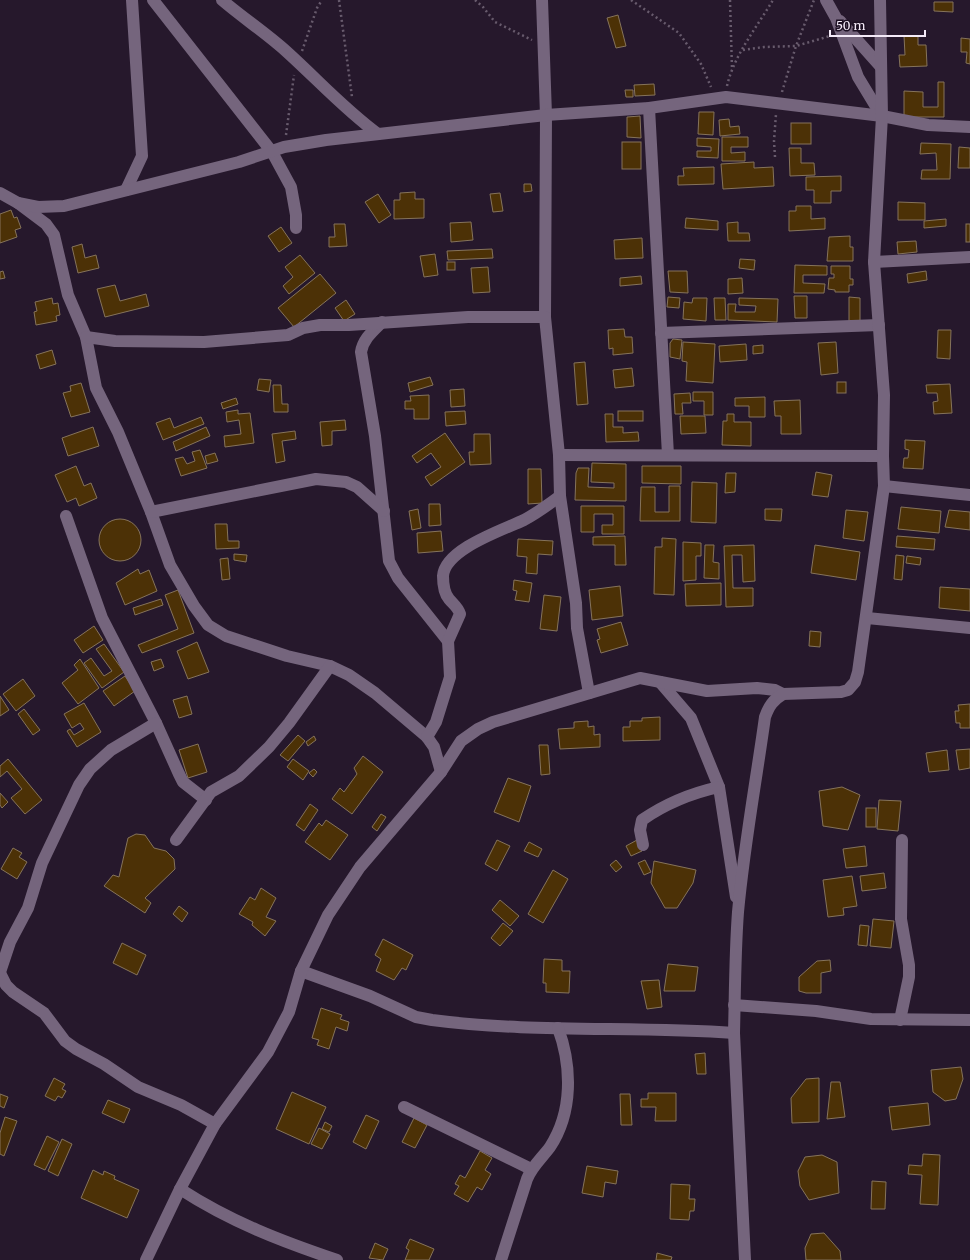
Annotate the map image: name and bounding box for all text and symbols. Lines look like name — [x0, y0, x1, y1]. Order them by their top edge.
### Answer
scale bar — [830, 12, 925, 38]
text: 50 m — [836, 18, 865, 33]

